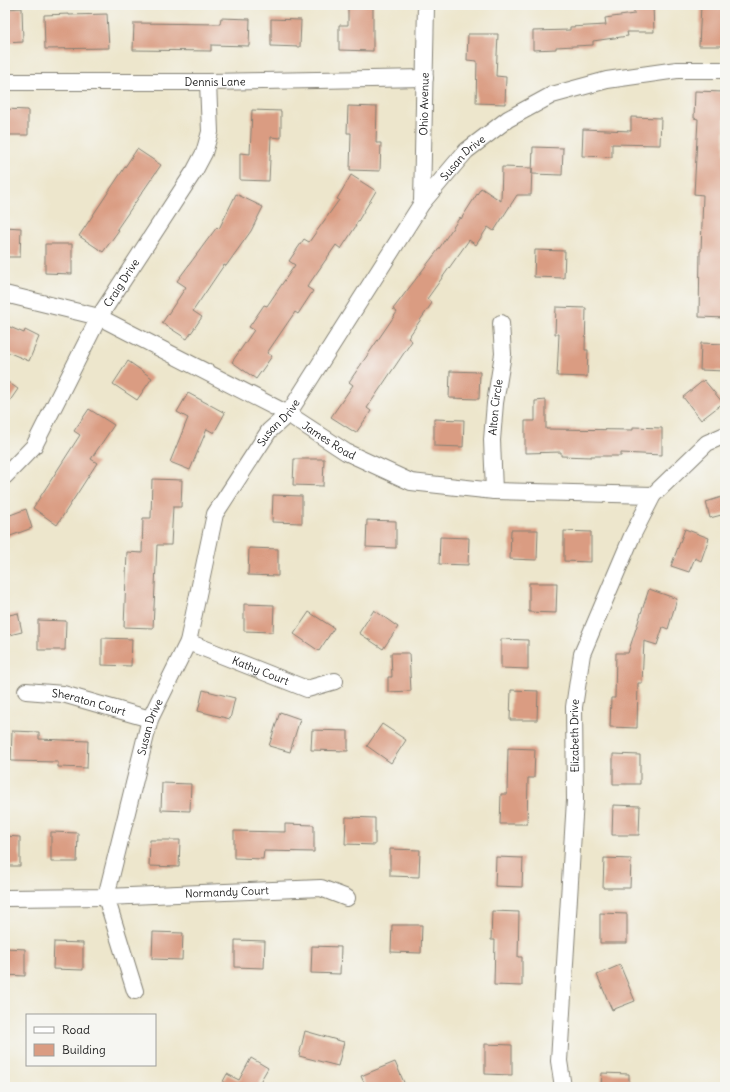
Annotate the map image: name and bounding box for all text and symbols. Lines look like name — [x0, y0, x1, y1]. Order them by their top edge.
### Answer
street label: Ohio Avenue — [416, 72, 432, 136]
street label: Dennis Lane — [184, 74, 246, 89]
street label: Susan Drive — [437, 132, 488, 183]
street label: Craig Drive — [100, 256, 142, 310]
street label: Alton Circle — [485, 378, 506, 436]
street label: Susan Drive — [254, 396, 303, 449]
street label: James Road — [299, 418, 358, 463]
street label: Kathy Court — [230, 653, 291, 688]
street label: Sheraton Court — [51, 686, 128, 719]
street label: Susan Drive — [134, 696, 166, 757]
street label: Elizabeth Drive — [567, 698, 582, 773]
street label: Normandy Court — [185, 883, 269, 901]
legend — [26, 1014, 156, 1066]
text: Road — [62, 1022, 90, 1037]
text: Building — [62, 1042, 106, 1057]

